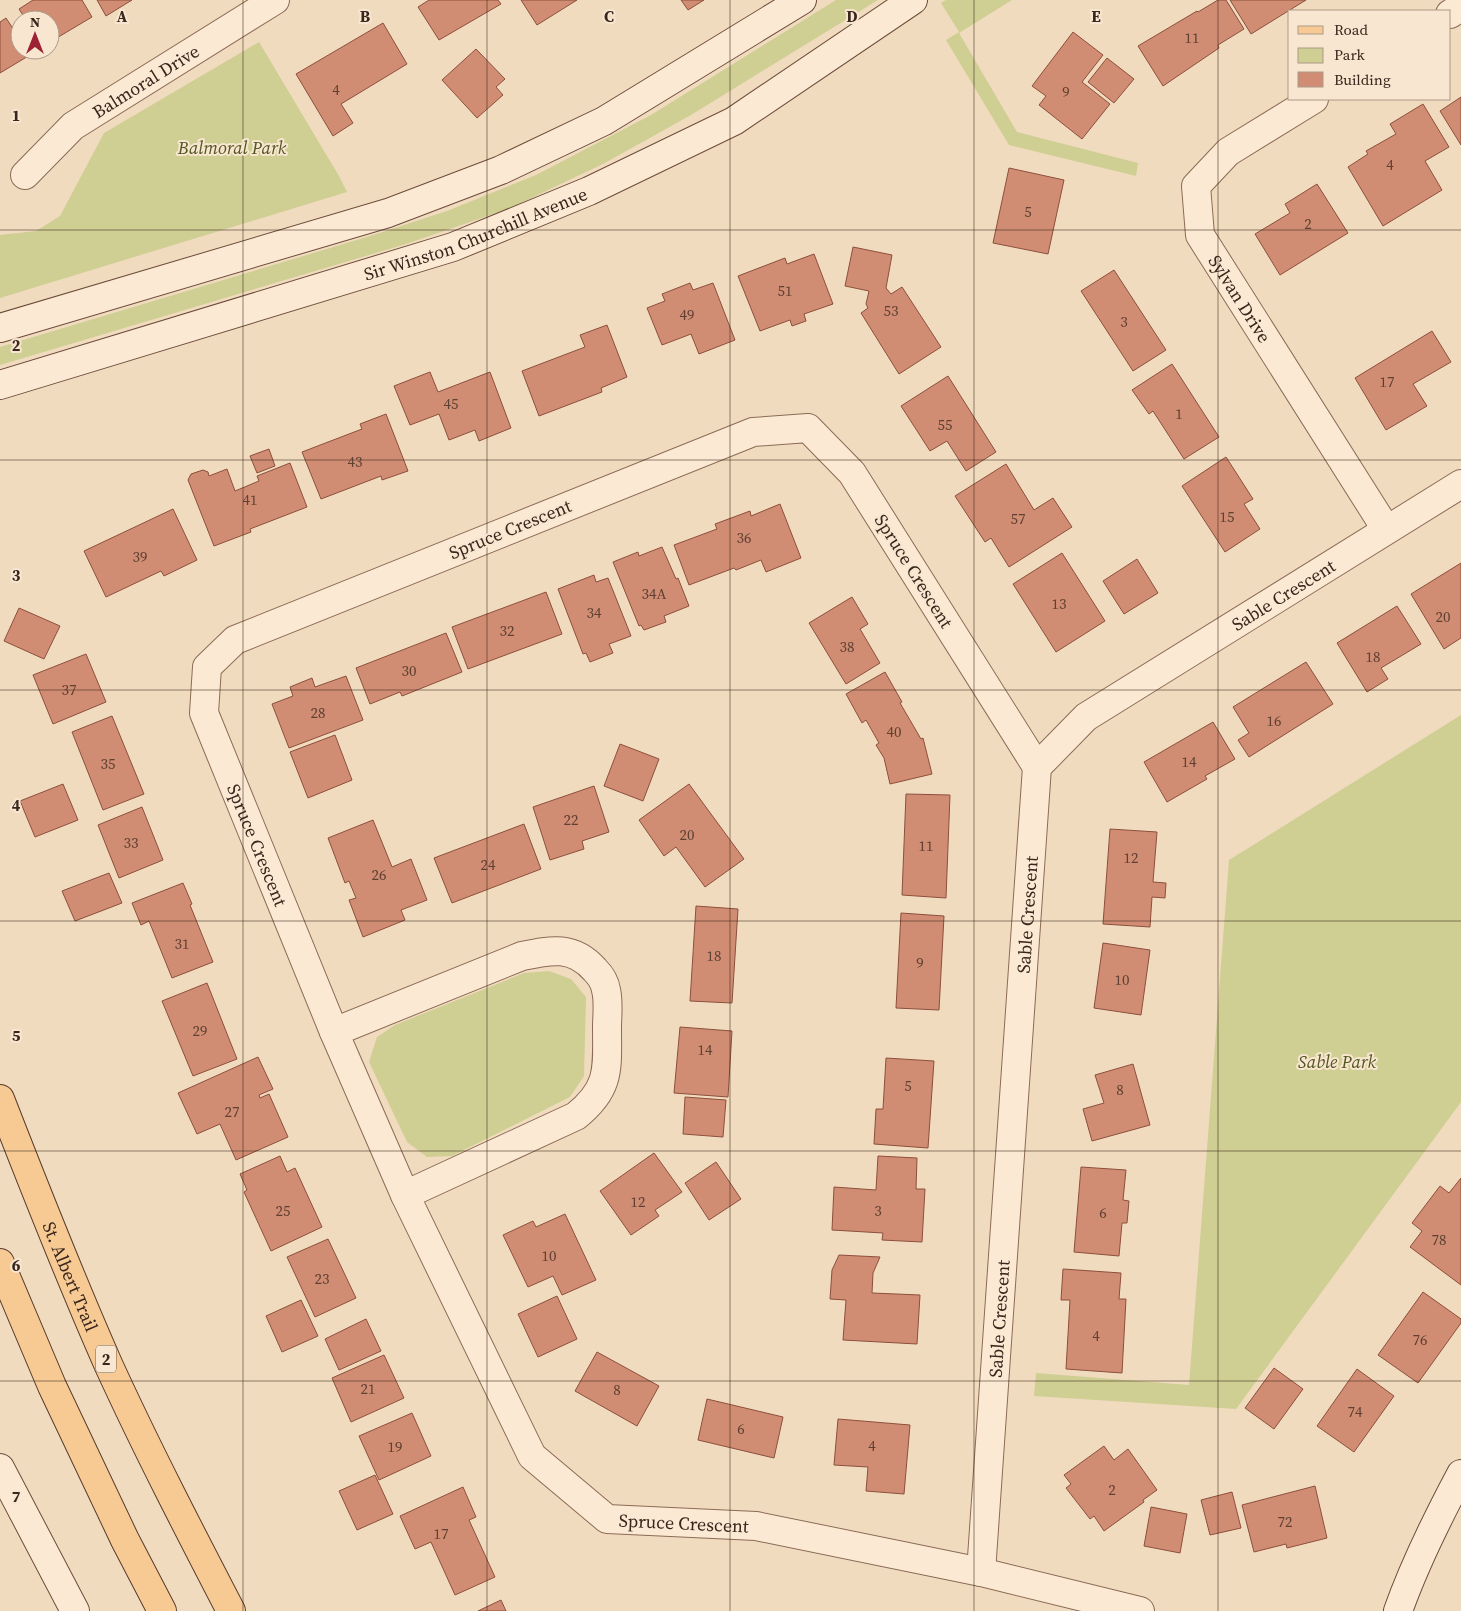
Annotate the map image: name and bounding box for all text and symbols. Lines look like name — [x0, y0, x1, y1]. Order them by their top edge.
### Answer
text: A — [117, 5, 128, 27]
text: B — [360, 5, 371, 27]
text: C — [604, 5, 614, 27]
text: D — [846, 5, 858, 27]
text: E — [1091, 5, 1101, 27]
north arrow — [10, 10, 60, 60]
legend — [1288, 10, 1451, 100]
text: N — [30, 12, 40, 32]
text: Road — [1334, 19, 1368, 40]
house number: 11 — [1184, 27, 1200, 48]
street label: Balmoral Drive — [87, 38, 204, 124]
text: Park — [1334, 44, 1366, 65]
text: Building — [1334, 69, 1391, 90]
house number: 4 — [332, 79, 340, 100]
house number: 9 — [1062, 81, 1070, 102]
text: 1 — [12, 104, 20, 126]
park label: Balmoral Park — [177, 135, 287, 160]
house number: 4 — [1386, 154, 1394, 175]
street label: Sir Winston Churchill Avenue — [360, 181, 591, 286]
house number: 5 — [1024, 201, 1032, 222]
house number: 2 — [1304, 213, 1312, 234]
street label: Sylvan Drive — [1203, 250, 1277, 347]
house number: 51 — [777, 280, 793, 301]
house number: 53 — [883, 300, 899, 321]
house number: 49 — [679, 304, 695, 325]
house number: 3 — [1120, 311, 1128, 332]
text: 2 — [12, 334, 21, 356]
house number: 17 — [1379, 371, 1395, 392]
house number: 45 — [443, 393, 459, 414]
house number: 1 — [1175, 403, 1183, 424]
house number: 55 — [937, 414, 953, 435]
house number: 43 — [347, 451, 363, 472]
house number: 41 — [242, 489, 258, 510]
street label: Spruce Crescent — [445, 493, 575, 565]
house number: 15 — [1219, 506, 1235, 527]
house number: 57 — [1010, 508, 1026, 529]
street label: Spruce Crescent — [869, 509, 959, 633]
house number: 36 — [736, 527, 752, 548]
house number: 39 — [132, 546, 148, 567]
street label: Sable Crescent — [1226, 553, 1340, 636]
text: 3 — [12, 564, 21, 586]
house number: 34A — [642, 583, 667, 604]
house number: 13 — [1051, 593, 1067, 614]
house number: 34 — [586, 602, 602, 623]
house number: 20 — [1435, 606, 1451, 627]
house number: 32 — [499, 620, 515, 641]
house number: 38 — [839, 636, 855, 657]
house number: 18 — [1365, 646, 1381, 667]
house number: 30 — [401, 660, 417, 681]
house number: 37 — [61, 679, 77, 700]
house number: 28 — [310, 702, 326, 723]
house number: 16 — [1266, 710, 1282, 731]
house number: 40 — [886, 721, 902, 742]
house number: 14 — [1181, 751, 1197, 772]
house number: 35 — [100, 753, 116, 774]
street label: Spruce Crescent — [222, 780, 294, 910]
text: 4 — [12, 794, 21, 816]
house number: 22 — [563, 809, 579, 830]
house number: 20 — [679, 824, 695, 845]
house number: 33 — [123, 832, 139, 853]
house number: 11 — [918, 835, 934, 856]
house number: 12 — [1123, 847, 1139, 868]
house number: 24 — [480, 854, 496, 875]
street label: Sable Crescent — [1010, 855, 1043, 974]
house number: 26 — [371, 864, 387, 885]
house number: 31 — [174, 933, 190, 954]
house number: 18 — [706, 945, 722, 966]
house number: 9 — [916, 952, 924, 973]
house number: 10 — [1114, 969, 1130, 990]
house number: 29 — [192, 1020, 208, 1041]
text: 5 — [12, 1024, 21, 1046]
house number: 14 — [697, 1039, 713, 1060]
park label: Sable Park — [1298, 1049, 1377, 1074]
house number: 5 — [904, 1075, 912, 1096]
house number: 8 — [1116, 1079, 1124, 1100]
house number: 27 — [224, 1101, 240, 1122]
house number: 12 — [630, 1191, 646, 1212]
house number: 25 — [275, 1200, 291, 1221]
house number: 3 — [874, 1200, 882, 1221]
house number: 6 — [1099, 1202, 1107, 1223]
street label: St. Albert Trail — [37, 1218, 105, 1335]
house number: 78 — [1431, 1229, 1447, 1250]
house number: 10 — [541, 1245, 557, 1266]
text: 6 — [12, 1254, 21, 1276]
street label: Sable Crescent — [982, 1259, 1015, 1378]
house number: 23 — [314, 1268, 330, 1289]
house number: 4 — [1092, 1325, 1100, 1346]
house number: 76 — [1412, 1329, 1428, 1350]
road number: 2 — [96, 1346, 116, 1372]
house number: 21 — [360, 1378, 376, 1399]
house number: 8 — [613, 1379, 621, 1400]
house number: 74 — [1347, 1401, 1363, 1422]
house number: 6 — [737, 1418, 745, 1439]
house number: 4 — [868, 1435, 876, 1456]
house number: 19 — [387, 1436, 403, 1457]
house number: 2 — [1108, 1479, 1116, 1500]
text: 7 — [12, 1485, 21, 1507]
street label: Spruce Crescent — [618, 1507, 750, 1538]
house number: 72 — [1277, 1511, 1293, 1532]
house number: 17 — [433, 1523, 449, 1544]

